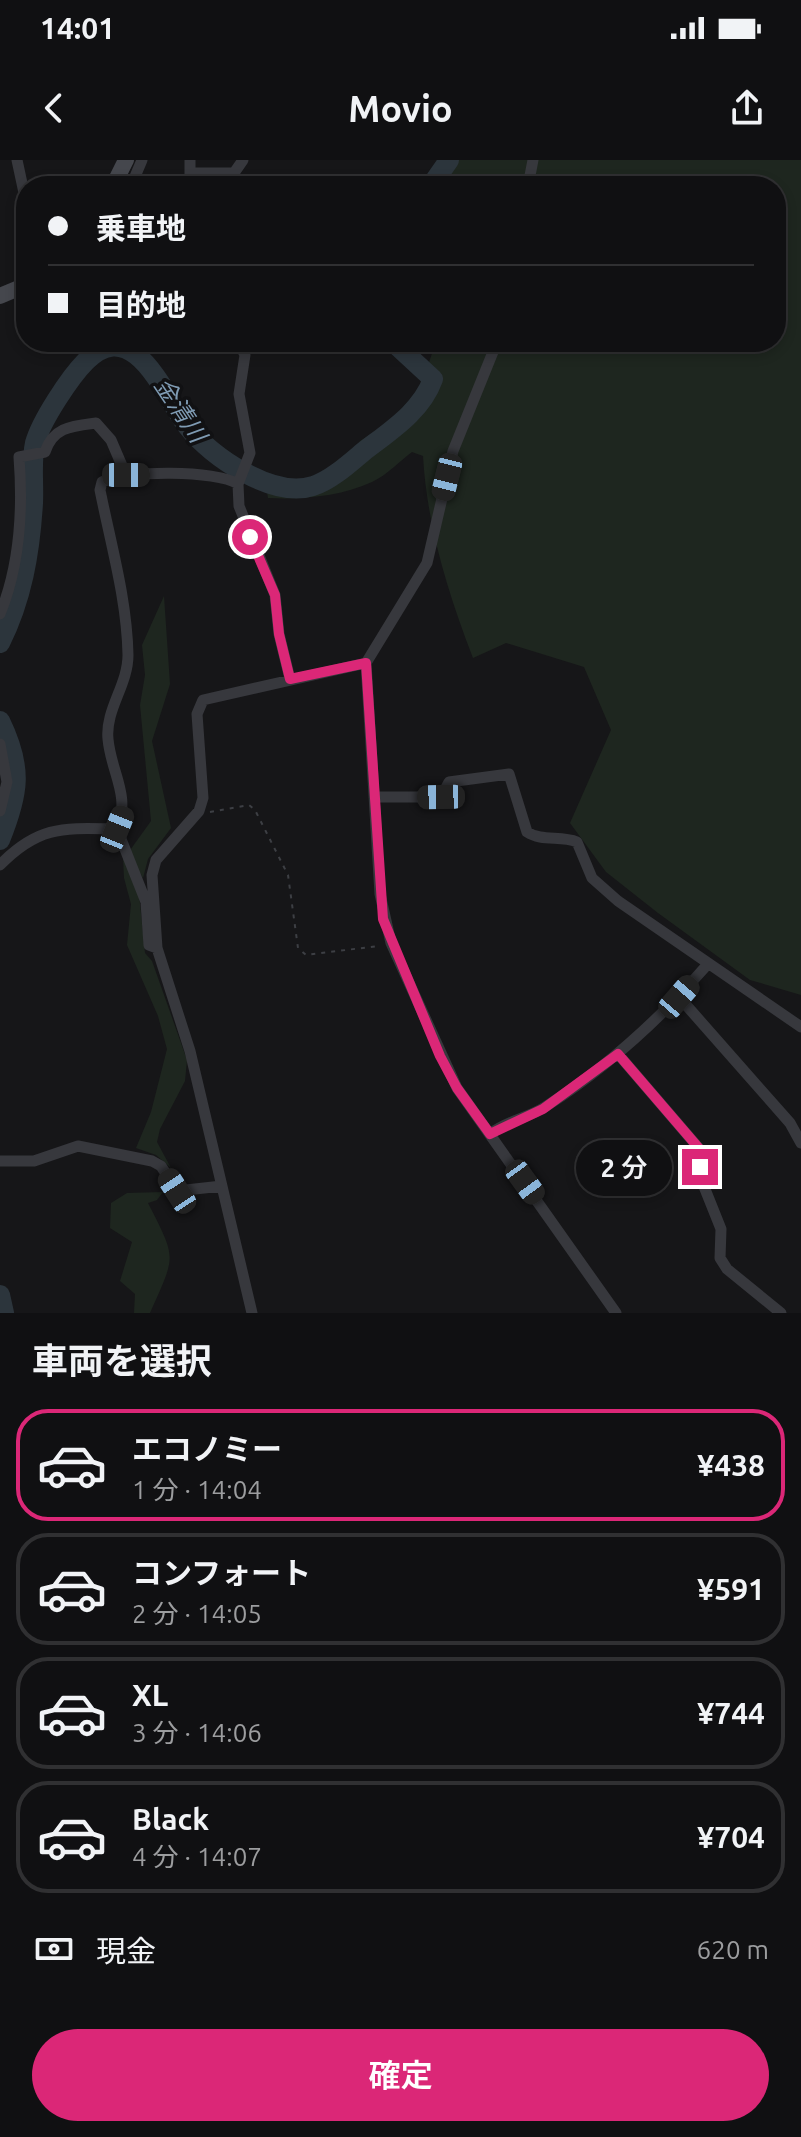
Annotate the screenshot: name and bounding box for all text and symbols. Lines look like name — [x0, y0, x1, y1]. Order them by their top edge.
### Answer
text: 14:01 — [40, 11, 115, 45]
icon: back — [32, 86, 76, 130]
icon: share — [725, 86, 769, 130]
text: Movio — [348, 88, 453, 129]
text: 乗車地 — [96, 211, 186, 245]
text: 目的地 — [96, 288, 186, 322]
water label: 金清川 — [149, 372, 213, 450]
car — [430, 451, 464, 503]
car — [102, 463, 150, 487]
route start — [232, 519, 268, 555]
car — [417, 785, 465, 809]
car — [97, 802, 137, 856]
car — [654, 971, 704, 1023]
callout: 2 分 — [576, 1139, 672, 1195]
route end — [682, 1149, 718, 1185]
text: 2 分 — [601, 1153, 647, 1182]
car — [501, 1156, 549, 1208]
car — [154, 1164, 200, 1218]
text: 車両を選択 — [32, 1340, 212, 1381]
icon: car — [36, 1429, 108, 1501]
text: エコノミー — [132, 1432, 282, 1466]
text: ¥438 — [697, 1448, 765, 1482]
text: 1 分 · 14:04 — [132, 1475, 262, 1504]
icon: car — [36, 1553, 108, 1625]
text: コンフォート — [132, 1556, 311, 1590]
text: ¥591 — [697, 1572, 765, 1606]
text: 2 分 · 14:05 — [132, 1599, 262, 1628]
icon: car — [36, 1677, 108, 1749]
text: XL — [132, 1678, 168, 1712]
text: ¥744 — [697, 1696, 765, 1730]
text: 3 分 · 14:06 — [132, 1718, 262, 1747]
icon: car — [36, 1801, 108, 1873]
text: Black — [132, 1802, 209, 1836]
text: ¥704 — [697, 1820, 765, 1854]
text: 4 分 · 14:07 — [132, 1842, 262, 1871]
icon: cash — [32, 1927, 76, 1971]
text: 現金 — [96, 1934, 156, 1968]
text: 620 m — [697, 1935, 769, 1964]
button: 確定 — [32, 2029, 769, 2121]

